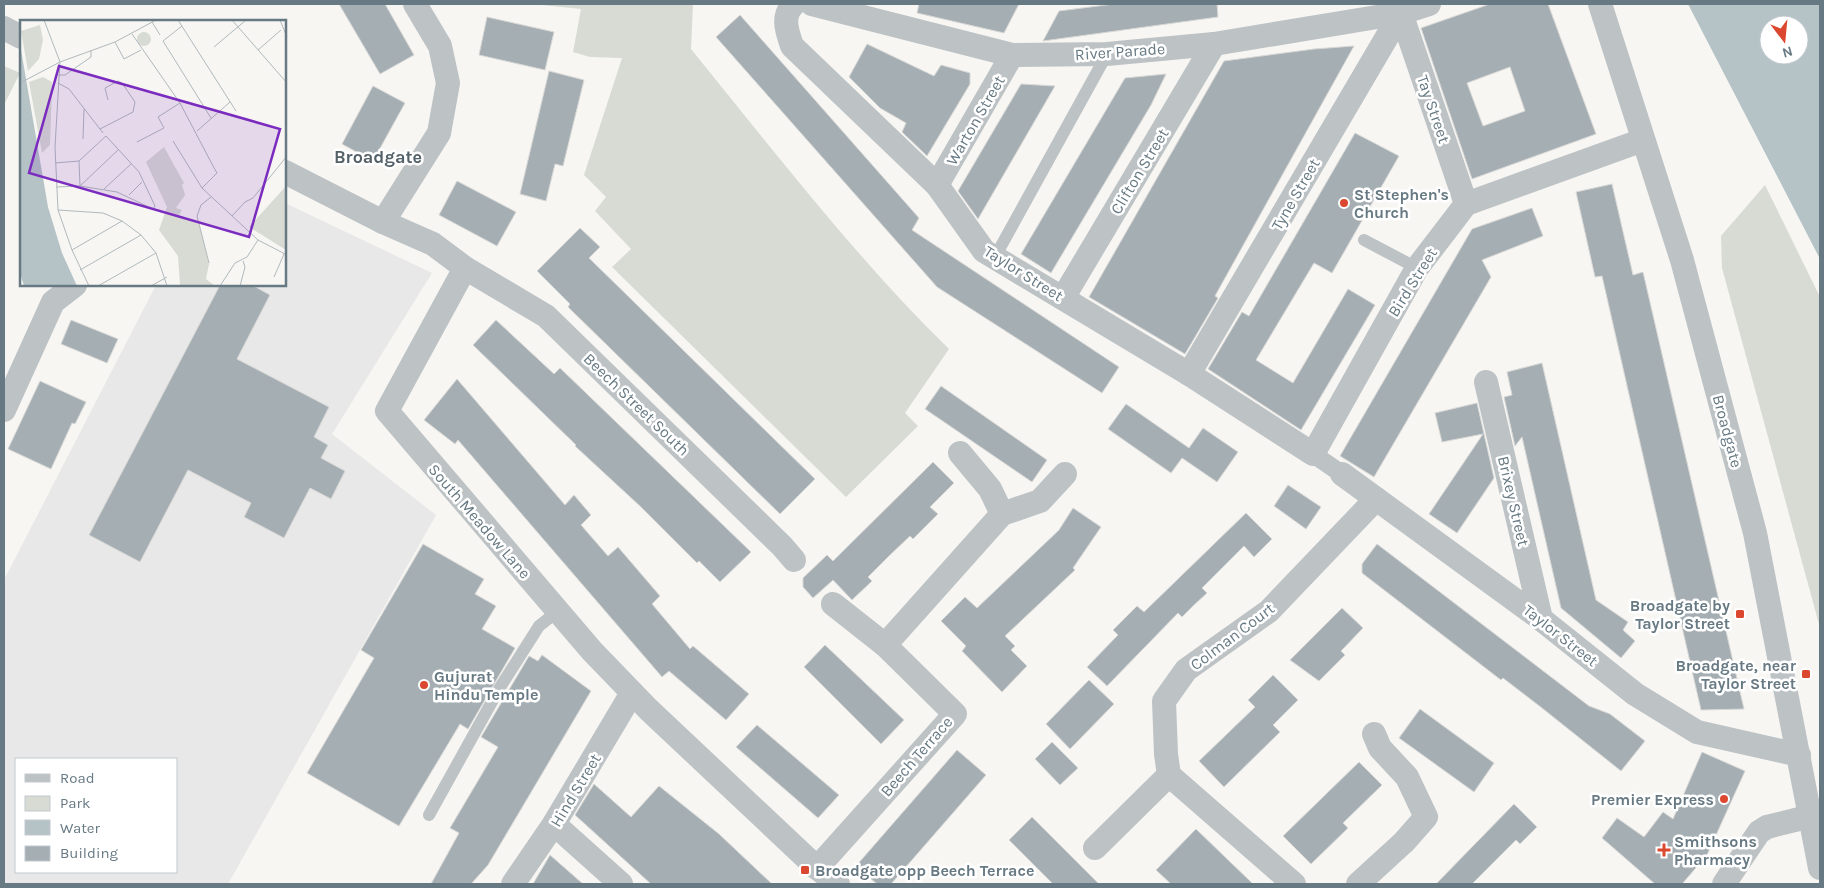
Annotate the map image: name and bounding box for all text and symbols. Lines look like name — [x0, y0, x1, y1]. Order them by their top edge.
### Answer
north arrow — [1759, 15, 1809, 65]
inset map — [20, 20, 286, 286]
street label: River Parade — [1074, 39, 1166, 64]
text: N — [1780, 42, 1795, 62]
street label: Warton Street — [942, 72, 1009, 169]
street label: Tay Street — [1413, 73, 1454, 146]
street label: Clifton Street — [1106, 125, 1172, 218]
district label: Broadgate — [334, 146, 422, 168]
street label: Tyne Street — [1267, 155, 1324, 234]
place label: St Stephen's Church — [1354, 185, 1449, 222]
marker: St Stephen's Church — [1338, 197, 1350, 209]
street label: Taylor Street — [981, 242, 1067, 305]
street label: Bird Street — [1384, 244, 1441, 320]
street label: Beech Street South — [580, 349, 693, 460]
street label: Broadgate — [1709, 393, 1746, 470]
street label: Brixey Street — [1494, 454, 1533, 548]
street label: South Meadow Lane — [425, 460, 535, 583]
place label: Broadgate by Taylor Street — [1630, 596, 1730, 633]
street label: Colman Court — [1187, 599, 1278, 674]
street label: Taylor Street — [1520, 600, 1602, 670]
marker: Broadgate by Taylor Street — [1734, 608, 1746, 620]
place label: Broadgate, near Taylor Street — [1675, 656, 1797, 693]
place label: Gujurat Hindu Temple — [434, 667, 538, 704]
marker: Broadgate, near Taylor Street — [1800, 668, 1812, 680]
marker: Gujurat Hindu Temple — [418, 679, 430, 691]
street label: Beech Terrace — [876, 712, 956, 800]
street label: Hind Street — [546, 750, 605, 830]
legend — [15, 758, 178, 873]
text: Road — [60, 769, 95, 787]
place label: Premier Express — [1591, 790, 1714, 809]
marker: Premier Express — [1718, 793, 1730, 805]
text: Park — [60, 794, 90, 812]
text: Water — [60, 819, 101, 837]
place label: Smithsons Pharmacy — [1674, 832, 1757, 869]
text: Building — [60, 844, 118, 862]
marker: Smithsons Pharmacy — [1658, 844, 1670, 856]
place label: Broadgate opp Beech Terrace — [815, 861, 1034, 880]
marker: Broadgate opp Beech Terrace — [799, 864, 811, 876]

